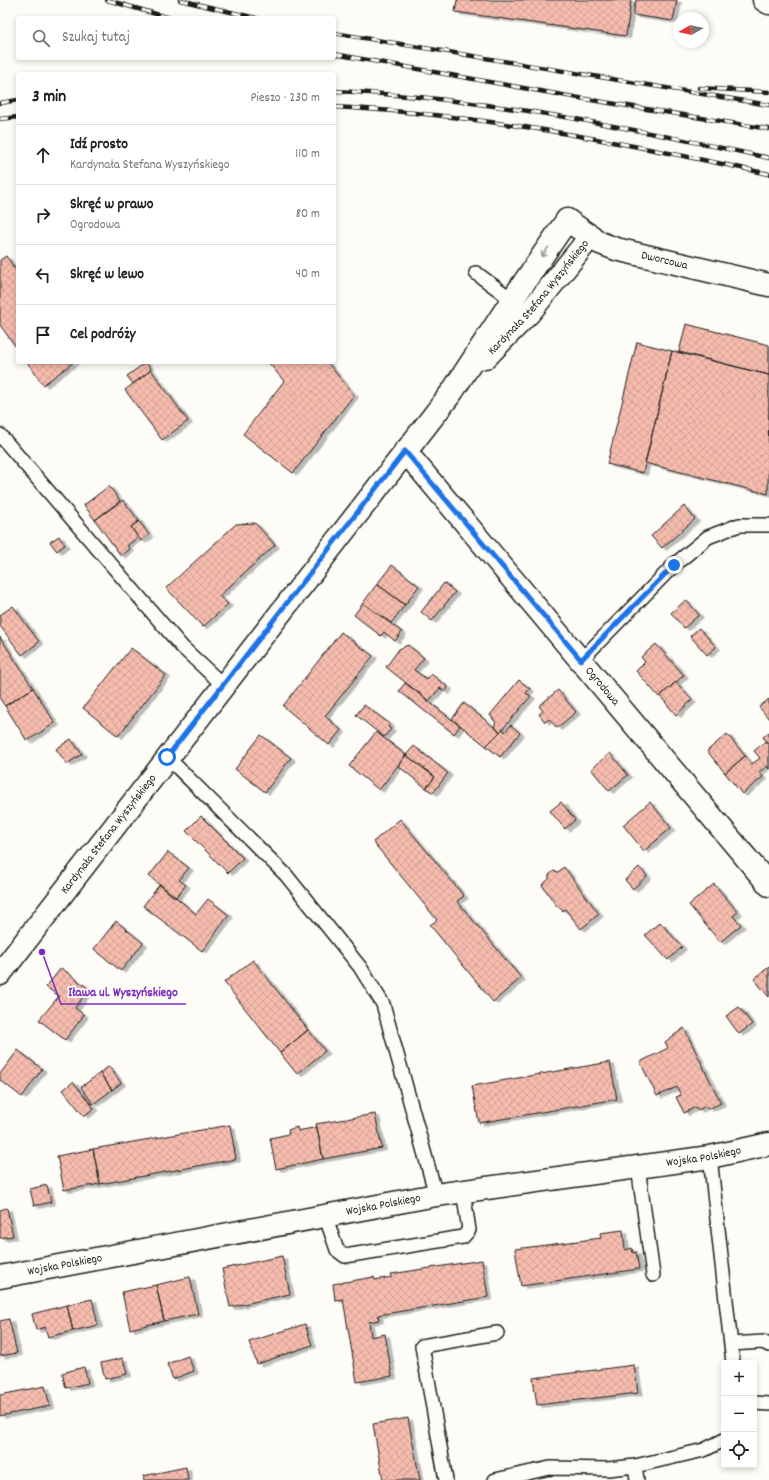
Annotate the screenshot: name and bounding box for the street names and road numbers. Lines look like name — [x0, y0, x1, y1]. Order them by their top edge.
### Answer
street label: Kardynała Stefana Wyszyńskiego — [484, 236, 593, 359]
street label: Dworcowa — [639, 247, 690, 274]
street label: Ogrodowa — [581, 663, 624, 710]
street label: Kardynała Stefana Wyszyńskiego — [57, 771, 161, 898]
street label: Wojska Polskiego — [665, 1142, 743, 1171]
street label: Wojska Polskiego — [345, 1190, 422, 1220]
street label: Wojska Polskiego — [26, 1249, 104, 1280]

